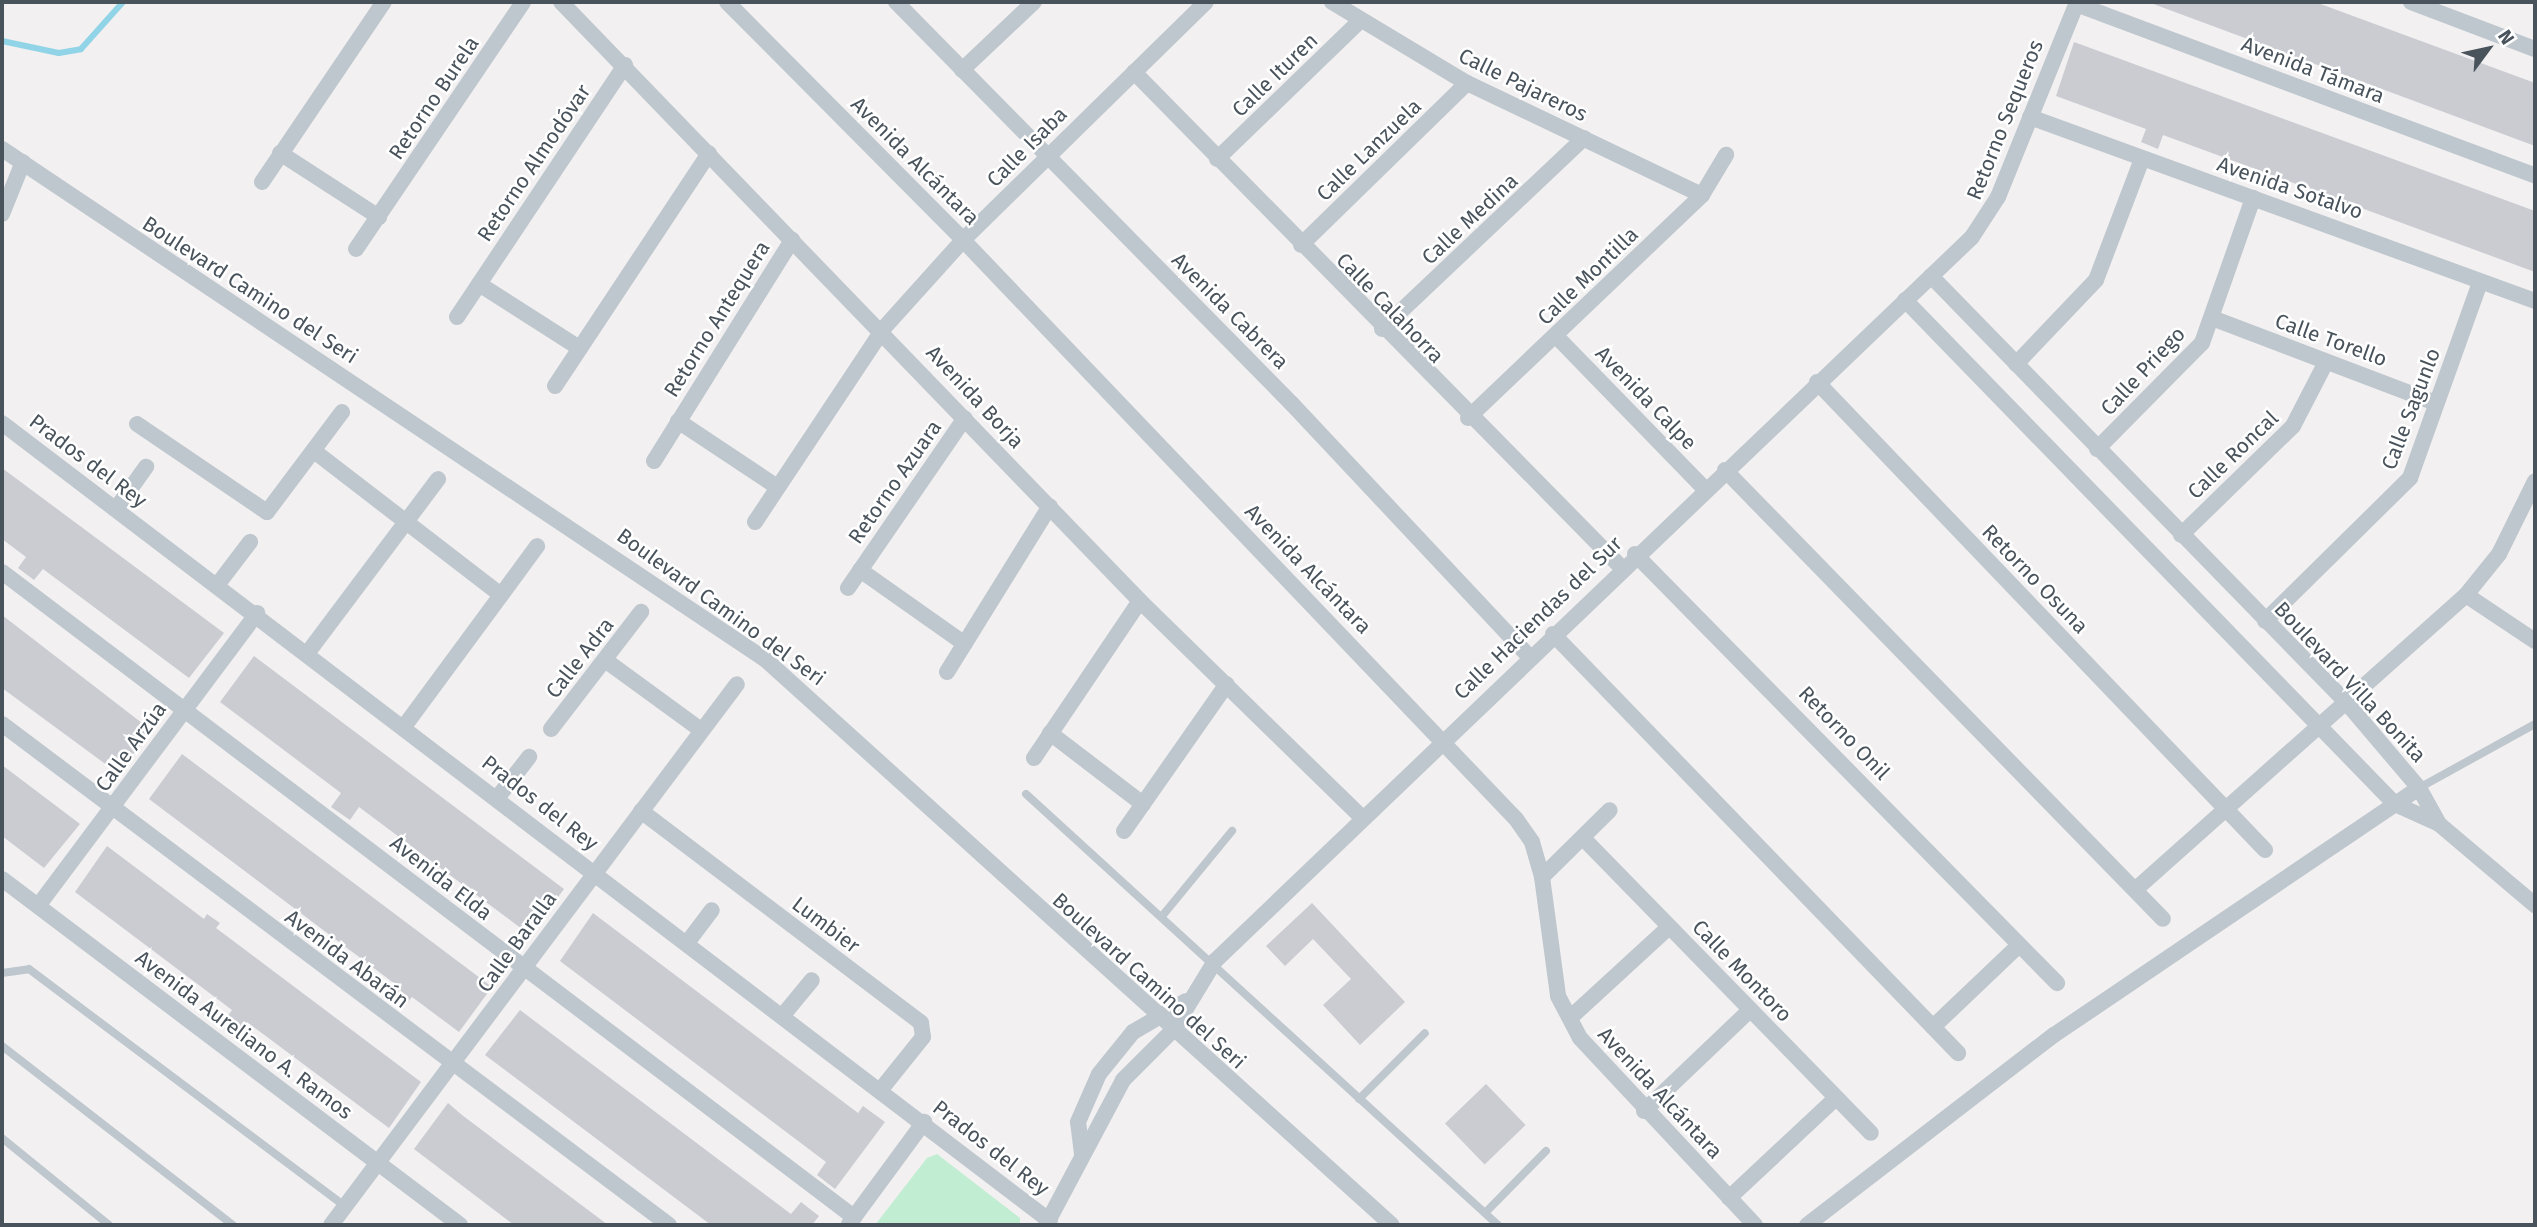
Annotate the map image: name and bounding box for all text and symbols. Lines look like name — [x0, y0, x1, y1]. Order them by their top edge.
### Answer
north arrow — [2453, 14, 2523, 84]
text: N — [2493, 26, 2519, 49]
street label: Calle Ituren — [1227, 28, 1323, 122]
street label: Avenida Támara — [2238, 31, 2388, 109]
street label: Retorno Burela — [384, 32, 484, 164]
street label: Retorno Sequeros — [1961, 36, 2049, 204]
street label: Calle Pajareros — [1455, 43, 1591, 127]
street label: Retorno Almodóvar — [472, 80, 596, 246]
street label: Avenida Alcántara — [846, 92, 984, 230]
street label: Calle Lanzuela — [1311, 94, 1427, 206]
street label: Calle Isaba — [982, 102, 1072, 192]
street label: Avenida Sotalvo — [2214, 151, 2366, 225]
street label: Calle Medina — [1417, 168, 1523, 270]
street label: Boulevard Camino del Seri — [138, 211, 362, 369]
street label: Calle Montilla — [1532, 222, 1644, 330]
street label: Retorno Antequera — [659, 236, 775, 402]
street label: Avenida Cabrera — [1166, 247, 1294, 375]
street label: Calle Calahorra — [1331, 248, 1449, 368]
street label: Calle Torello — [2272, 308, 2390, 372]
street label: Calle Priego — [2096, 321, 2190, 421]
street label: Avenida Borja — [921, 340, 1029, 454]
street label: Avenida Calpe — [1590, 341, 1702, 455]
street label: Calle Sagunlo — [2376, 345, 2446, 473]
street label: Calle Roncal — [2182, 406, 2284, 504]
street label: Prados del Rey — [24, 409, 152, 513]
street label: Retorno Azuara — [843, 415, 947, 549]
street label: Avenida Alcántara — [1240, 499, 1376, 639]
street label: Retorno Osuna — [1977, 519, 2093, 639]
street label: Boulevard Camino del Seri — [612, 523, 830, 691]
street label: Calle Haciendas del Sur — [1449, 531, 1627, 705]
street label: Boulevard Villa Bonita — [2269, 596, 2431, 768]
street label: Calle Adra — [541, 613, 619, 703]
street label: Retorno Onil — [1793, 681, 1895, 785]
street label: Calle Arzúa — [90, 697, 172, 797]
street label: Prados del Rey — [477, 750, 603, 856]
street label: Avenida Elda — [385, 830, 497, 926]
street label: Calle Baralla — [472, 887, 562, 997]
street label: Boulevard Camino del Seri — [1047, 888, 1251, 1074]
street label: Lumbier — [787, 891, 865, 959]
street label: Avenida Abarán — [280, 904, 414, 1014]
street label: Calle Montoro — [1687, 915, 1797, 1027]
street label: Avenida Aureliano A. Ramos — [131, 945, 357, 1125]
street label: Avenida Alcántara — [1593, 1022, 1727, 1164]
street label: Prados del Rey — [928, 1095, 1054, 1201]

